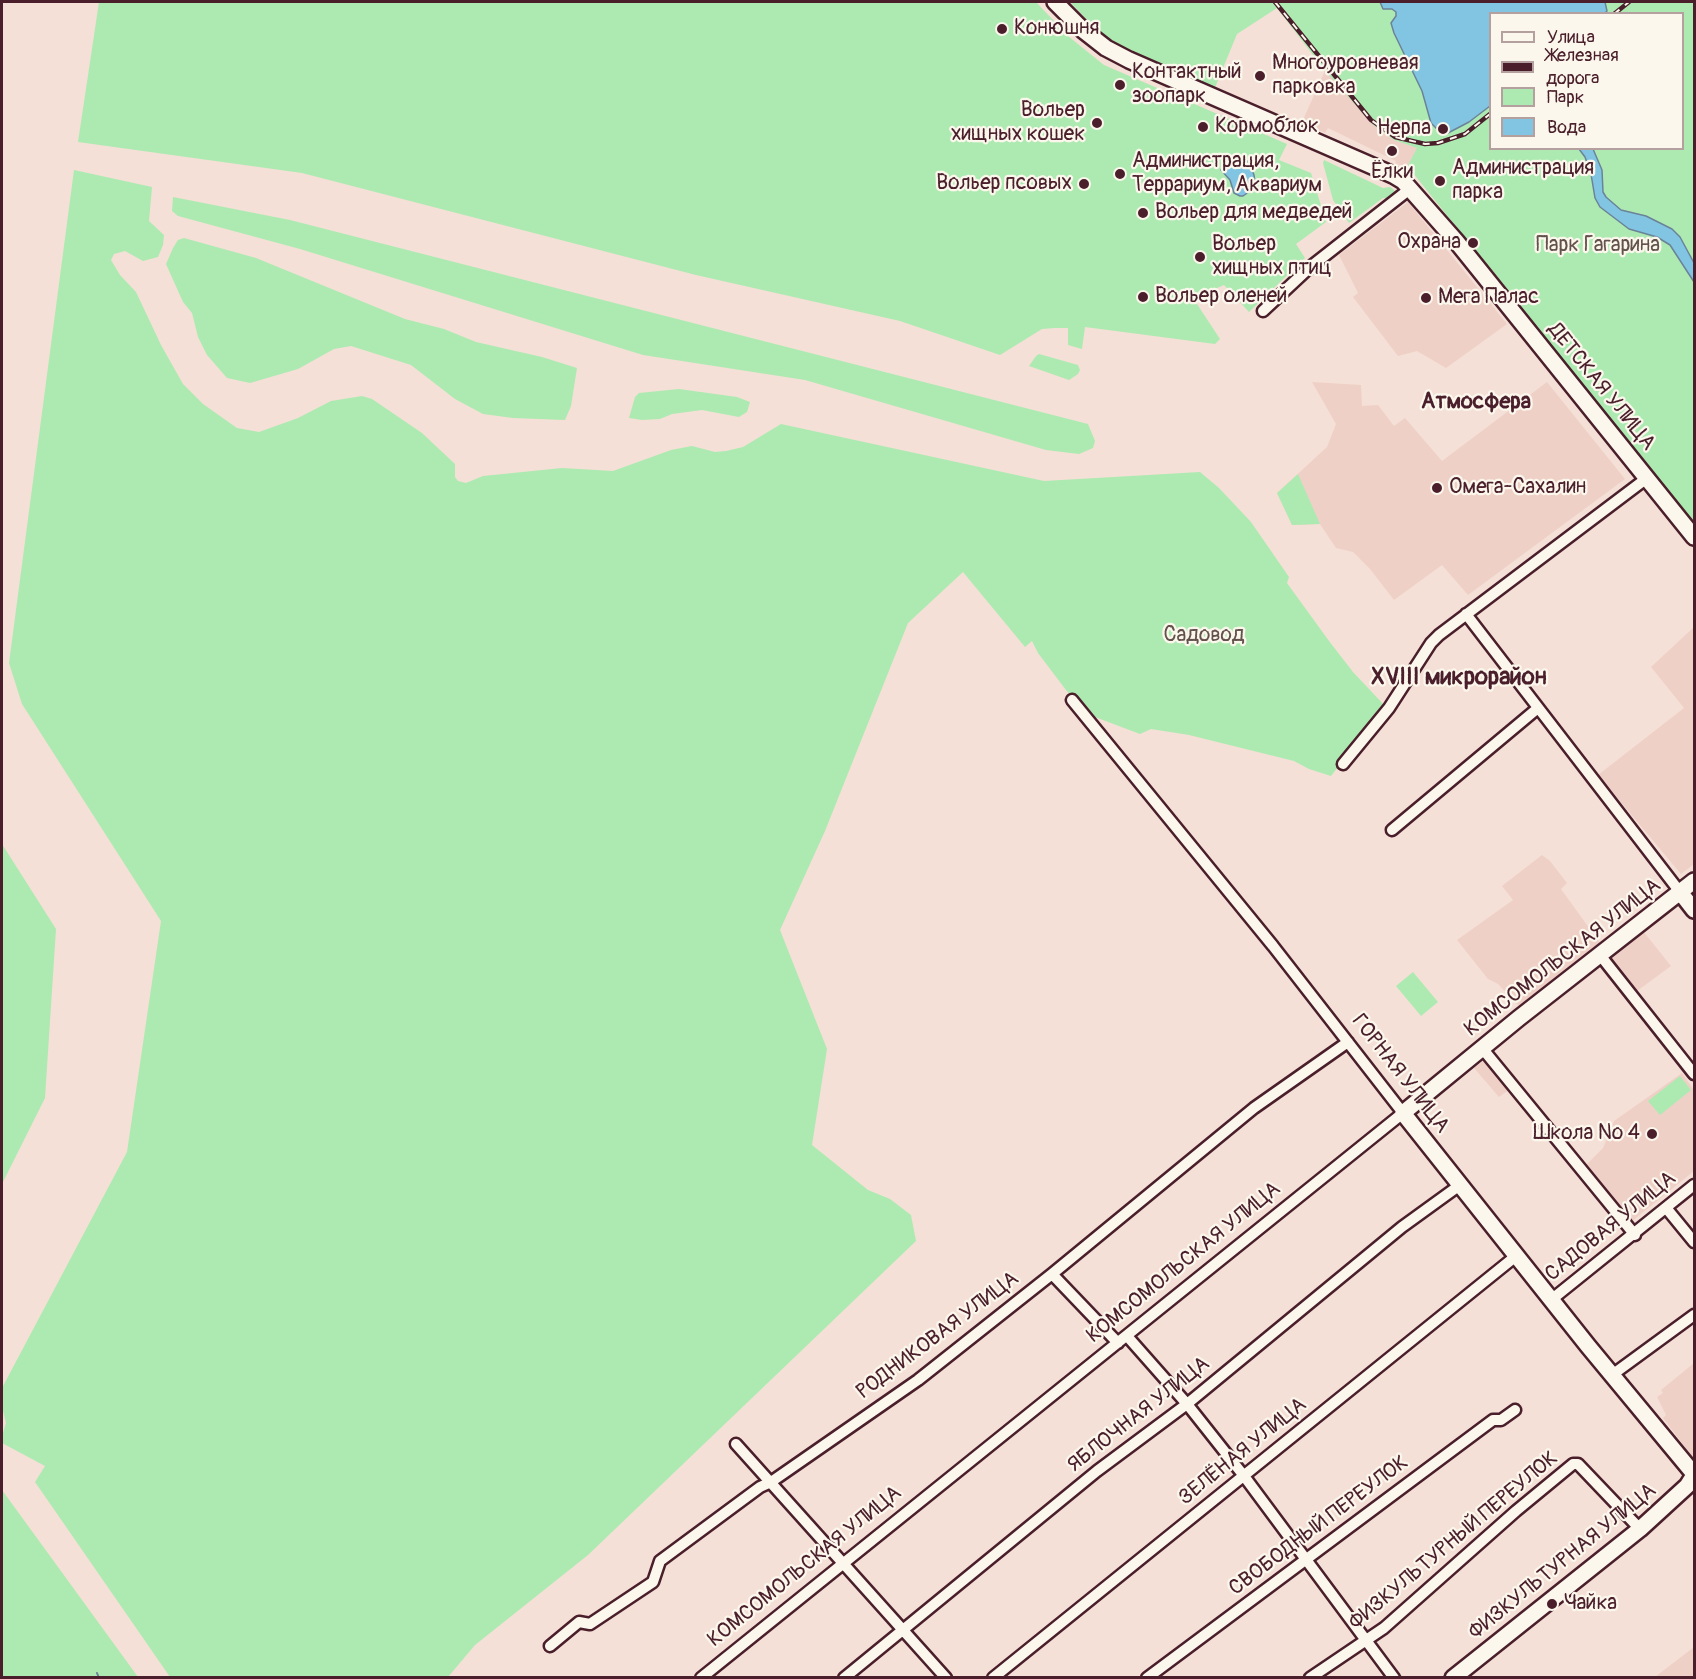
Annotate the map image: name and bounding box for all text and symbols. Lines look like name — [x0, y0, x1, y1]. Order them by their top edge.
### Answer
legend — [1489, 12, 1684, 150]
place label: Конюшня — [1014, 16, 1099, 42]
marker: Конюшня — [995, 22, 1009, 36]
text: Улица — [1547, 26, 1595, 49]
text: Железная дорога — [1546, 44, 1619, 90]
place label: Многоуровневая парковка — [1272, 51, 1419, 101]
place label: Контактный зоопарк — [1132, 60, 1242, 110]
marker: Многоуровневая парковка — [1253, 69, 1267, 83]
marker: Контактный зоопарк — [1113, 78, 1127, 92]
text: Парк — [1547, 86, 1584, 109]
place label: Вольер хищных кошек — [951, 98, 1085, 148]
place label: Кормоблок — [1215, 114, 1319, 140]
marker: Вольер хищных кошек — [1090, 116, 1104, 130]
place label: Нерпа — [1377, 116, 1431, 142]
text: Вода — [1547, 116, 1586, 139]
marker: Кормоблок — [1196, 120, 1210, 134]
marker: Нерпа — [1436, 122, 1450, 136]
marker: Ёлки — [1385, 144, 1399, 158]
place label: Администрация, Террариум, Аквариум — [1132, 149, 1322, 199]
place label: Администрация парка — [1452, 156, 1594, 206]
place label: Ёлки — [1371, 160, 1413, 186]
marker: Администрация, Террариум, Аквариум — [1113, 167, 1127, 181]
place label: Вольер псовых — [936, 171, 1072, 197]
marker: Администрация парка — [1433, 174, 1447, 188]
marker: Вольер псовых — [1077, 177, 1091, 191]
place label: Вольер для медведей — [1155, 200, 1352, 226]
marker: Вольер для медведей — [1136, 206, 1150, 220]
place label: Охрана — [1397, 230, 1461, 256]
place label: Вольер хищных птиц — [1212, 232, 1332, 282]
park label: Парк Гагарина — [1536, 233, 1660, 259]
marker: Охрана — [1466, 236, 1480, 250]
marker: Вольер хищных птиц — [1193, 250, 1207, 264]
place label: Вольер оленей — [1155, 284, 1287, 310]
place label: Мега Палас — [1438, 285, 1539, 311]
marker: Вольер оленей — [1136, 290, 1150, 304]
marker: Мега Палас — [1419, 291, 1433, 305]
street label: ДЕТСКАЯ УЛИЦА — [1542, 318, 1660, 456]
district label: Атмосфера — [1421, 389, 1531, 415]
place label: Омега-Сахалин — [1449, 475, 1586, 501]
marker: Омега-Сахалин — [1430, 481, 1444, 495]
park label: Садовод — [1164, 623, 1244, 649]
district label: XVIII микрорайон — [1371, 664, 1547, 692]
street label: КОМСОМОЛЬСКАЯ УЛИЦА — [1460, 874, 1666, 1042]
street label: ГОРНАЯ УЛИЦА — [1346, 1010, 1454, 1138]
place label: Школа № 4 — [1533, 1121, 1640, 1147]
marker: Школа № 4 — [1645, 1127, 1659, 1141]
street label: САДОВАЯ УЛИЦА — [1540, 1167, 1682, 1287]
street label: КОМСОМОЛЬСКАЯ УЛИЦА — [1082, 1177, 1286, 1349]
street label: РОДНИКОВАЯ УЛИЦА — [852, 1267, 1024, 1405]
street label: ЯБЛОЧНАЯ УЛИЦА — [1063, 1352, 1215, 1478]
street label: ЗЕЛЁНАЯ УЛИЦА — [1174, 1393, 1312, 1511]
street label: ФИЗКУЛЬТУРНЫЙ ПЕРЕУЛОК — [1344, 1446, 1564, 1636]
street label: СВОБОДНЫЙ ПЕРЕУЛОК — [1224, 1450, 1414, 1602]
street label: ФИЗКУЛЬТУРНАЯ УЛИЦА — [1464, 1479, 1662, 1645]
street label: КОМСОМОЛЬСКАЯ УЛИЦА — [703, 1481, 907, 1653]
place label: Чайка — [1564, 1591, 1617, 1617]
marker: Чайка — [1545, 1597, 1559, 1611]

